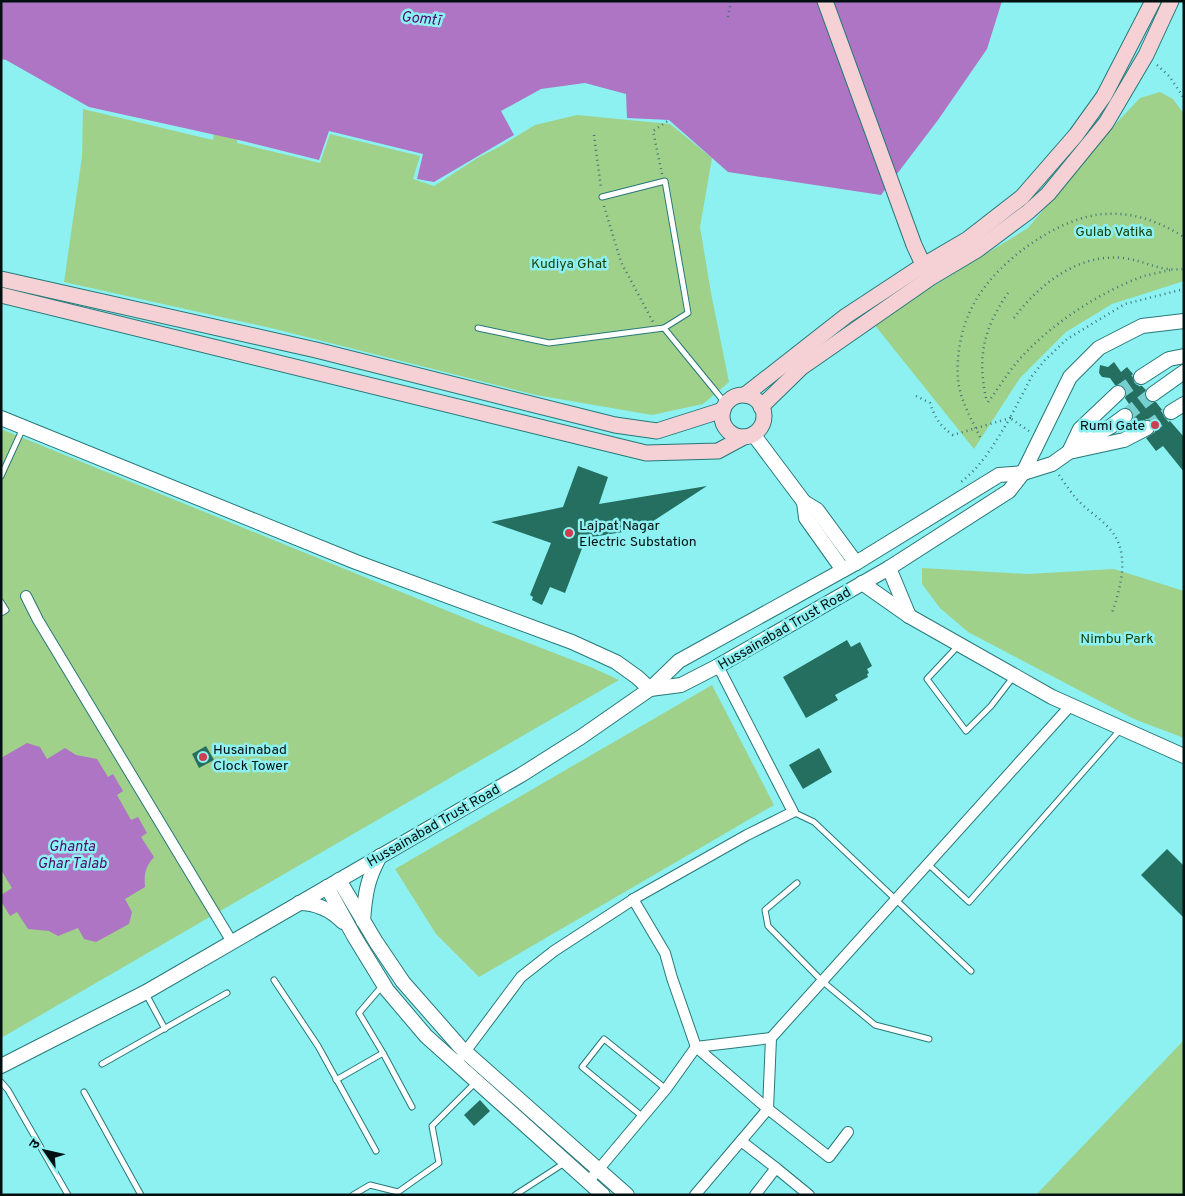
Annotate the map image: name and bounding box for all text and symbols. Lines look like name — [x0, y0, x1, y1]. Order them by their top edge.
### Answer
water label: Gomtī — [400, 8, 444, 31]
park label: Gulab Vatika — [1075, 224, 1153, 241]
park label: Kudiya Ghat — [531, 256, 607, 273]
place label: Rumi Gate — [1080, 418, 1145, 435]
marker: Rumi Gate — [1149, 419, 1161, 431]
place label: Lajpat Nagar Electric Substation — [579, 518, 697, 551]
marker: Lajpat Nagar Electric Substation — [563, 527, 575, 539]
street label: Hussainabad Trust Road — [715, 584, 854, 674]
park label: Nimbu Park — [1080, 631, 1154, 648]
place label: Husainabad Clock Tower — [213, 742, 289, 775]
marker: Husainabad Clock Tower — [197, 751, 209, 763]
street label: Hussainabad Trust Road — [364, 781, 503, 871]
water label: Ghanta Ghar Talab — [37, 838, 107, 874]
north arrow — [20, 1126, 70, 1176]
text: उ — [26, 1136, 45, 1153]

